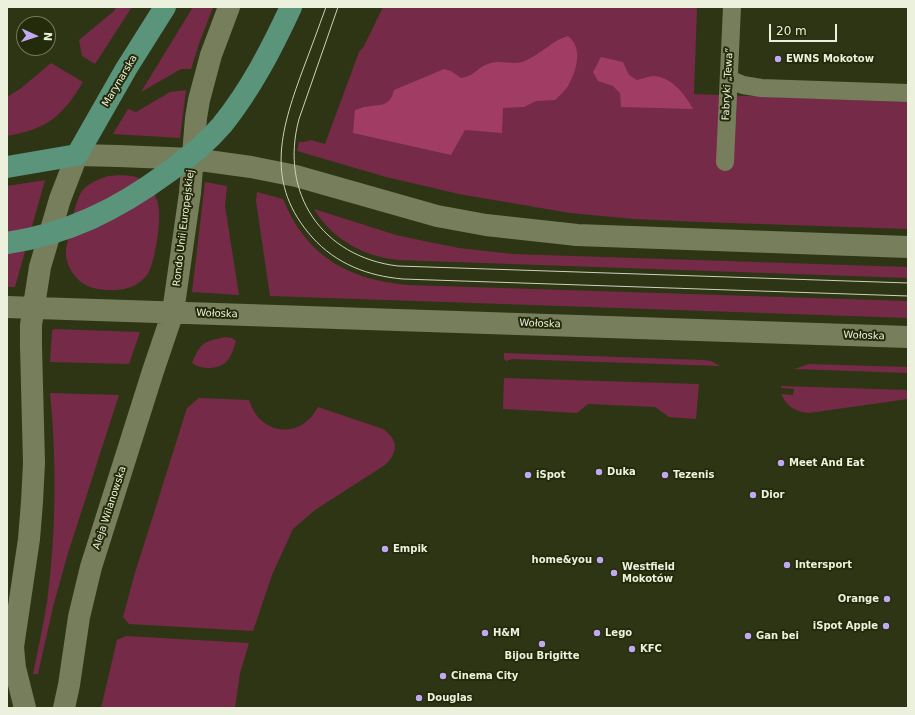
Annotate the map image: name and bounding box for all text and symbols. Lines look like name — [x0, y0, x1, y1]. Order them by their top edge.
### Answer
north arrow — [16, 16, 56, 56]
scale bar — [771, 16, 839, 42]
text: 20 m — [776, 24, 807, 38]
text: N — [41, 32, 54, 42]
street label: Fabryki „Tewa” — [720, 47, 736, 121]
street label: Marynarska — [100, 53, 140, 109]
place label: EWNS Mokotow — [786, 53, 874, 65]
marker: EWNS Mokotow — [773, 54, 783, 64]
street label: Rondo Unii Europejskiej — [171, 169, 197, 287]
street label: Wołoska — [196, 307, 238, 321]
street label: Wołoska — [519, 317, 561, 331]
street label: Wołoska — [843, 329, 885, 343]
place label: Meet And Eat — [789, 457, 865, 469]
marker: Meet And Eat — [776, 458, 786, 468]
street label: Aleja Wilanowska — [91, 465, 129, 551]
place label: Duka — [607, 466, 636, 478]
marker: Duka — [594, 467, 604, 477]
place label: iSpot — [536, 469, 565, 481]
place label: Tezenis — [673, 469, 714, 481]
marker: iSpot — [523, 470, 533, 480]
marker: Tezenis — [660, 470, 670, 480]
place label: Dior — [761, 489, 785, 501]
marker: Dior — [748, 490, 758, 500]
place label: Empik — [393, 543, 427, 555]
marker: Empik — [380, 544, 390, 554]
place label: home&you — [532, 554, 592, 566]
marker: home&you — [595, 555, 605, 565]
place label: Intersport — [795, 559, 852, 571]
marker: Intersport — [782, 560, 792, 570]
place label: Westfield Mokotów — [622, 561, 675, 584]
marker: Westfield Mokotów — [609, 568, 619, 578]
place label: Orange — [838, 593, 879, 605]
marker: Orange — [882, 594, 892, 604]
place label: iSpot Apple — [813, 620, 878, 632]
marker: iSpot Apple — [881, 621, 891, 631]
place label: H&M — [493, 627, 520, 639]
place label: Lego — [605, 627, 632, 639]
marker: H&M — [480, 628, 490, 638]
marker: Lego — [592, 628, 602, 638]
place label: Gan bei — [756, 630, 799, 642]
marker: Gan bei — [743, 631, 753, 641]
marker: Bijou Brigitte — [537, 639, 547, 649]
place label: KFC — [640, 643, 662, 655]
marker: KFC — [627, 644, 637, 654]
place label: Bijou Brigitte — [505, 650, 579, 662]
place label: Cinema City — [451, 670, 518, 682]
marker: Cinema City — [438, 671, 448, 681]
place label: Douglas — [427, 692, 473, 704]
marker: Douglas — [414, 693, 424, 703]

